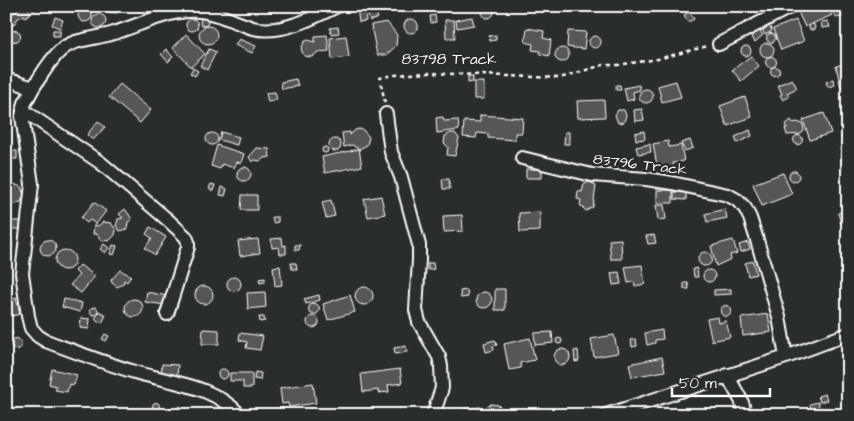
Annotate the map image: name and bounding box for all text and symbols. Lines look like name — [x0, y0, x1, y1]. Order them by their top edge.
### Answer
street label: 83798 Track — [402, 49, 496, 70]
street label: 83796 Track — [592, 148, 688, 181]
scale bar — [672, 366, 769, 398]
text: 50 m — [679, 373, 717, 394]

